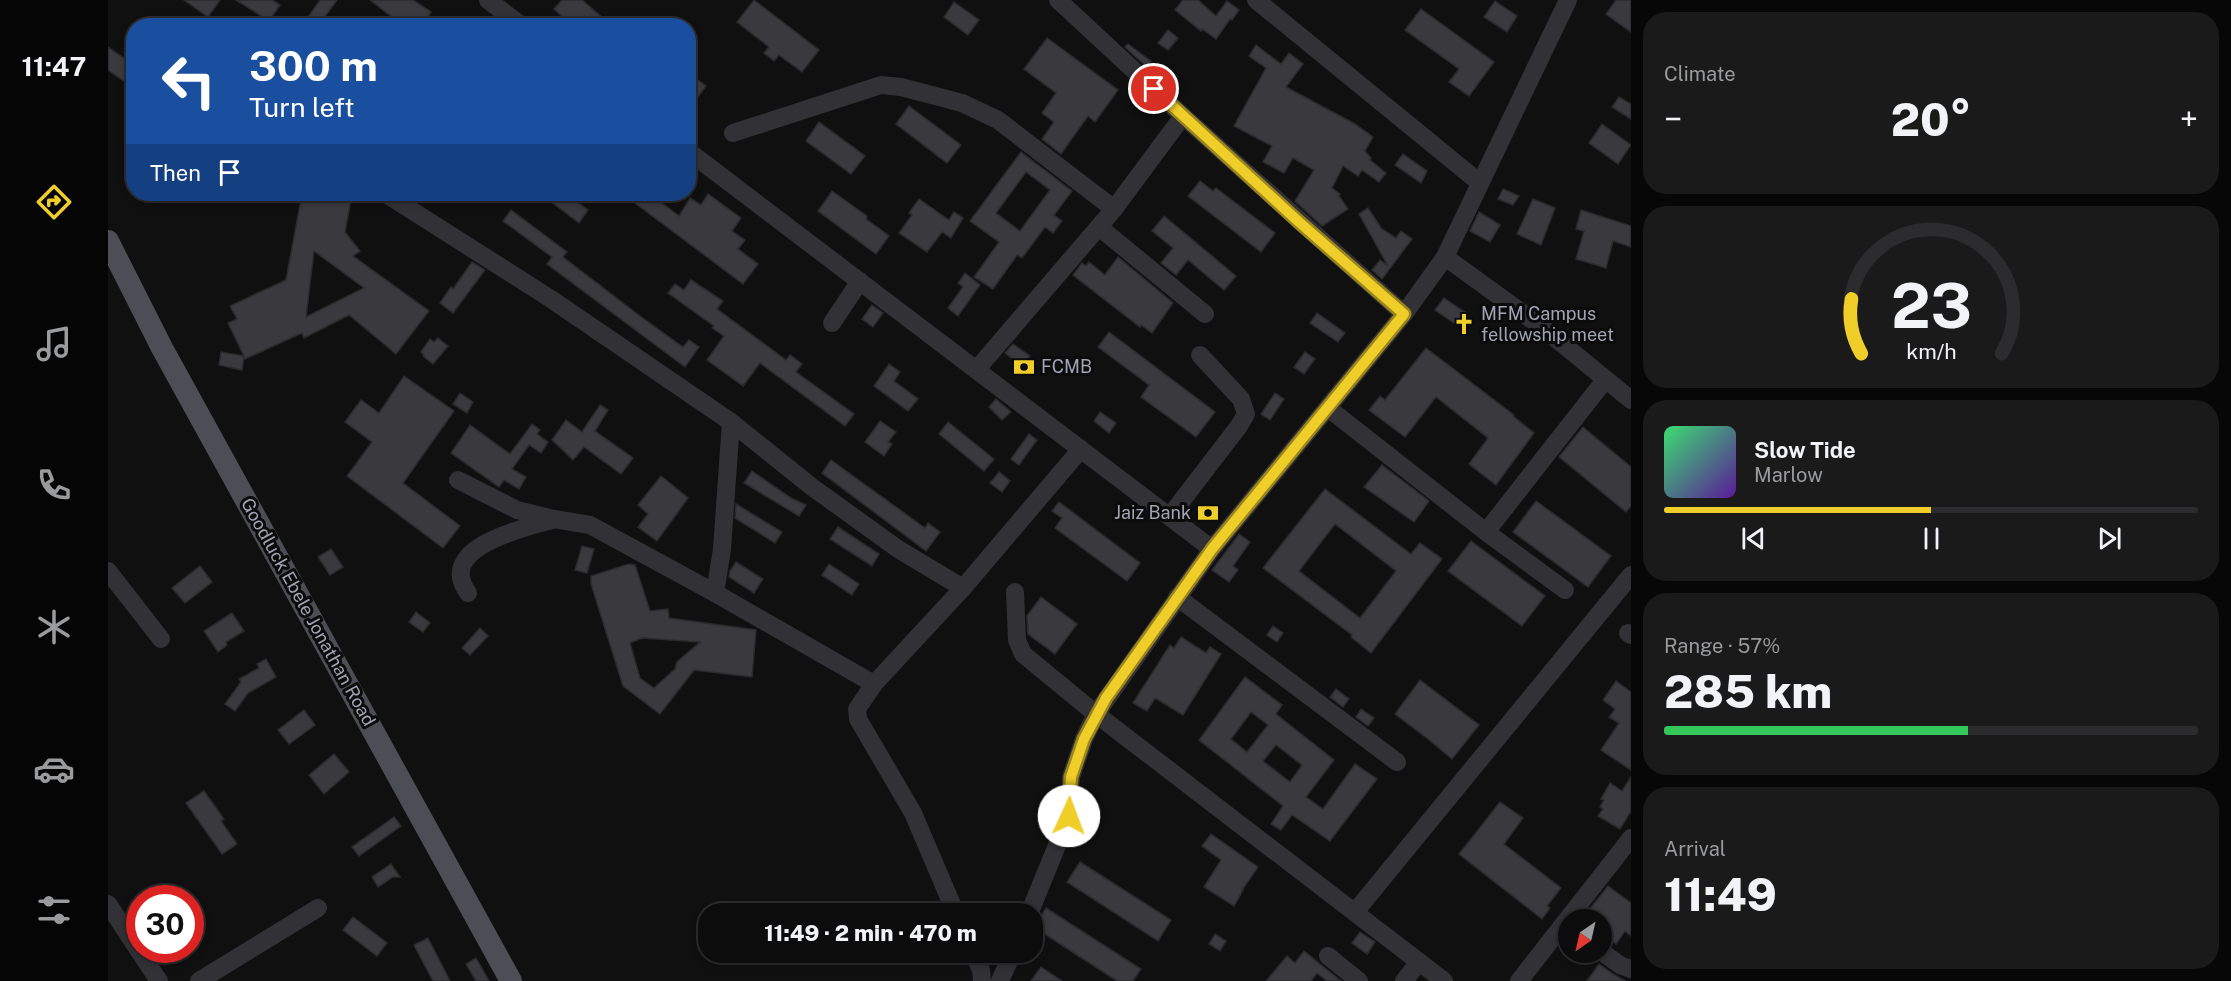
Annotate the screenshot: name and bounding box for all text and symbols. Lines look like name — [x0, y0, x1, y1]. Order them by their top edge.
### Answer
text: 300 m — [249, 41, 378, 90]
icon: left — [150, 42, 228, 120]
text: 11:47 — [22, 50, 86, 82]
text: Climate — [1664, 62, 1736, 86]
pin — [1128, 63, 1179, 114]
icon: arrive — [1137, 72, 1170, 105]
text: Turn left — [249, 91, 355, 123]
text: 20° — [1891, 93, 1971, 146]
text: − — [1664, 100, 1682, 138]
text: + — [2180, 100, 2198, 138]
icon: arrive — [213, 156, 246, 189]
text: Then — [150, 160, 201, 186]
icon: directions — [33, 181, 75, 223]
text: 23 — [1890, 269, 1972, 342]
place label: MFM Campus fellowship meet — [1481, 303, 1614, 345]
church icon: MFM Campus fellowship meet — [1452, 312, 1476, 336]
icon: music — [33, 323, 75, 365]
text: km/h — [1906, 339, 1956, 364]
bank icon: FCMB — [1012, 355, 1036, 379]
place label: FCMB — [1041, 356, 1092, 377]
text: Slow Tide — [1754, 437, 1856, 463]
text: Marlow — [1754, 463, 1823, 487]
icon: phone — [33, 464, 75, 506]
street label: Goodluck Ebele Jonathan Road — [237, 494, 380, 729]
bank icon: Jaiz Bank — [1196, 501, 1220, 525]
place label: Jaiz Bank — [1114, 502, 1191, 523]
icon: previous — [1737, 522, 1770, 555]
icon: pause — [1915, 522, 1948, 555]
icon: next — [2093, 522, 2126, 555]
icon: climate — [33, 606, 75, 648]
text: Range · 57% — [1664, 634, 1780, 658]
text: 285 km — [1664, 665, 1832, 718]
icon: car — [33, 748, 75, 790]
position arrow — [1037, 784, 1101, 848]
text: Arrival — [1664, 837, 1726, 861]
text: 11:49 — [1664, 868, 1777, 921]
speed limit sign: 30 — [126, 885, 204, 963]
icon: filters — [33, 889, 75, 931]
north arrow — [1558, 909, 1612, 963]
map controls — [1558, 909, 1612, 963]
text: 11:49 · 2 min · 470 m — [764, 920, 977, 946]

